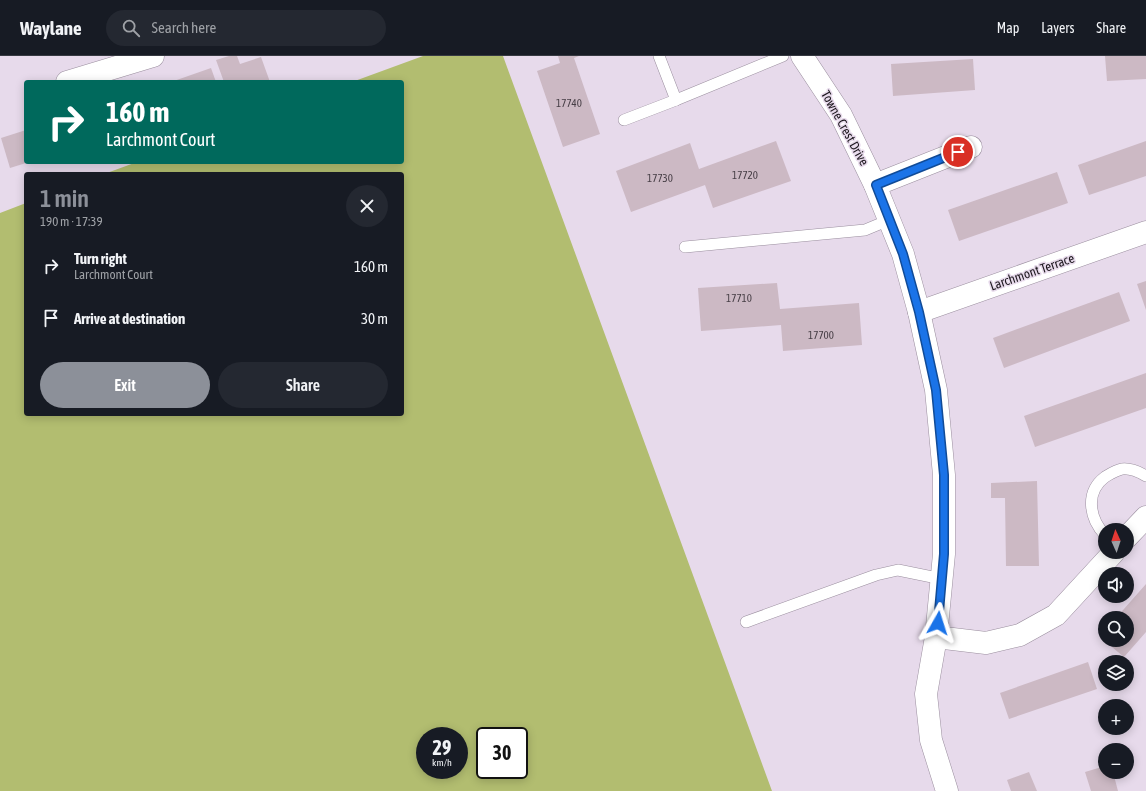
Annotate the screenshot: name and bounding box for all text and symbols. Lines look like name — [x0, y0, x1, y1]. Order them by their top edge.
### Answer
search box — [106, 10, 386, 46]
text: Waylane — [20, 17, 82, 39]
icon: search — [120, 17, 142, 39]
text: Search here — [152, 19, 216, 36]
text: Map — [997, 20, 1019, 36]
text: Layers — [1041, 20, 1074, 36]
text: Share — [1096, 20, 1126, 36]
street label: Towne Crest Drive — [818, 88, 872, 168]
icon: right — [40, 96, 92, 148]
text: 160 m — [106, 96, 169, 128]
house number: 17740 — [556, 97, 582, 109]
text: Larchmont Court — [106, 129, 215, 150]
pin — [941, 135, 975, 169]
icon: arrive — [947, 141, 969, 163]
house number: 17720 — [732, 169, 758, 181]
house number: 17730 — [647, 172, 673, 184]
text: 1 min — [40, 185, 89, 212]
button: close — [346, 185, 388, 227]
text: 190 m · 17:39 — [40, 214, 103, 229]
text: Turn right — [74, 250, 127, 267]
street label: Larchmont Terrace — [988, 251, 1076, 293]
icon: right — [40, 255, 62, 277]
text: 160 m — [354, 258, 388, 275]
text: Larchmont Court — [74, 267, 153, 282]
house number: 17710 — [726, 292, 752, 304]
icon: arrive — [40, 307, 62, 329]
text: Arrive at destination — [74, 310, 185, 327]
text: 30 m — [361, 310, 388, 327]
house number: 17700 — [808, 329, 834, 341]
button: Exit — [40, 362, 210, 408]
button: Share — [218, 362, 388, 408]
north arrow — [1098, 523, 1134, 559]
map controls — [1098, 523, 1134, 779]
button: sound — [1098, 567, 1134, 603]
position arrow — [917, 602, 959, 644]
button: search — [1098, 611, 1134, 647]
button: layers — [1098, 655, 1134, 691]
button: + — [1098, 699, 1134, 735]
speed limit sign: 30 — [476, 727, 528, 779]
text: 29 — [433, 736, 451, 759]
button: − — [1098, 743, 1134, 779]
text: km/h — [432, 757, 452, 768]

